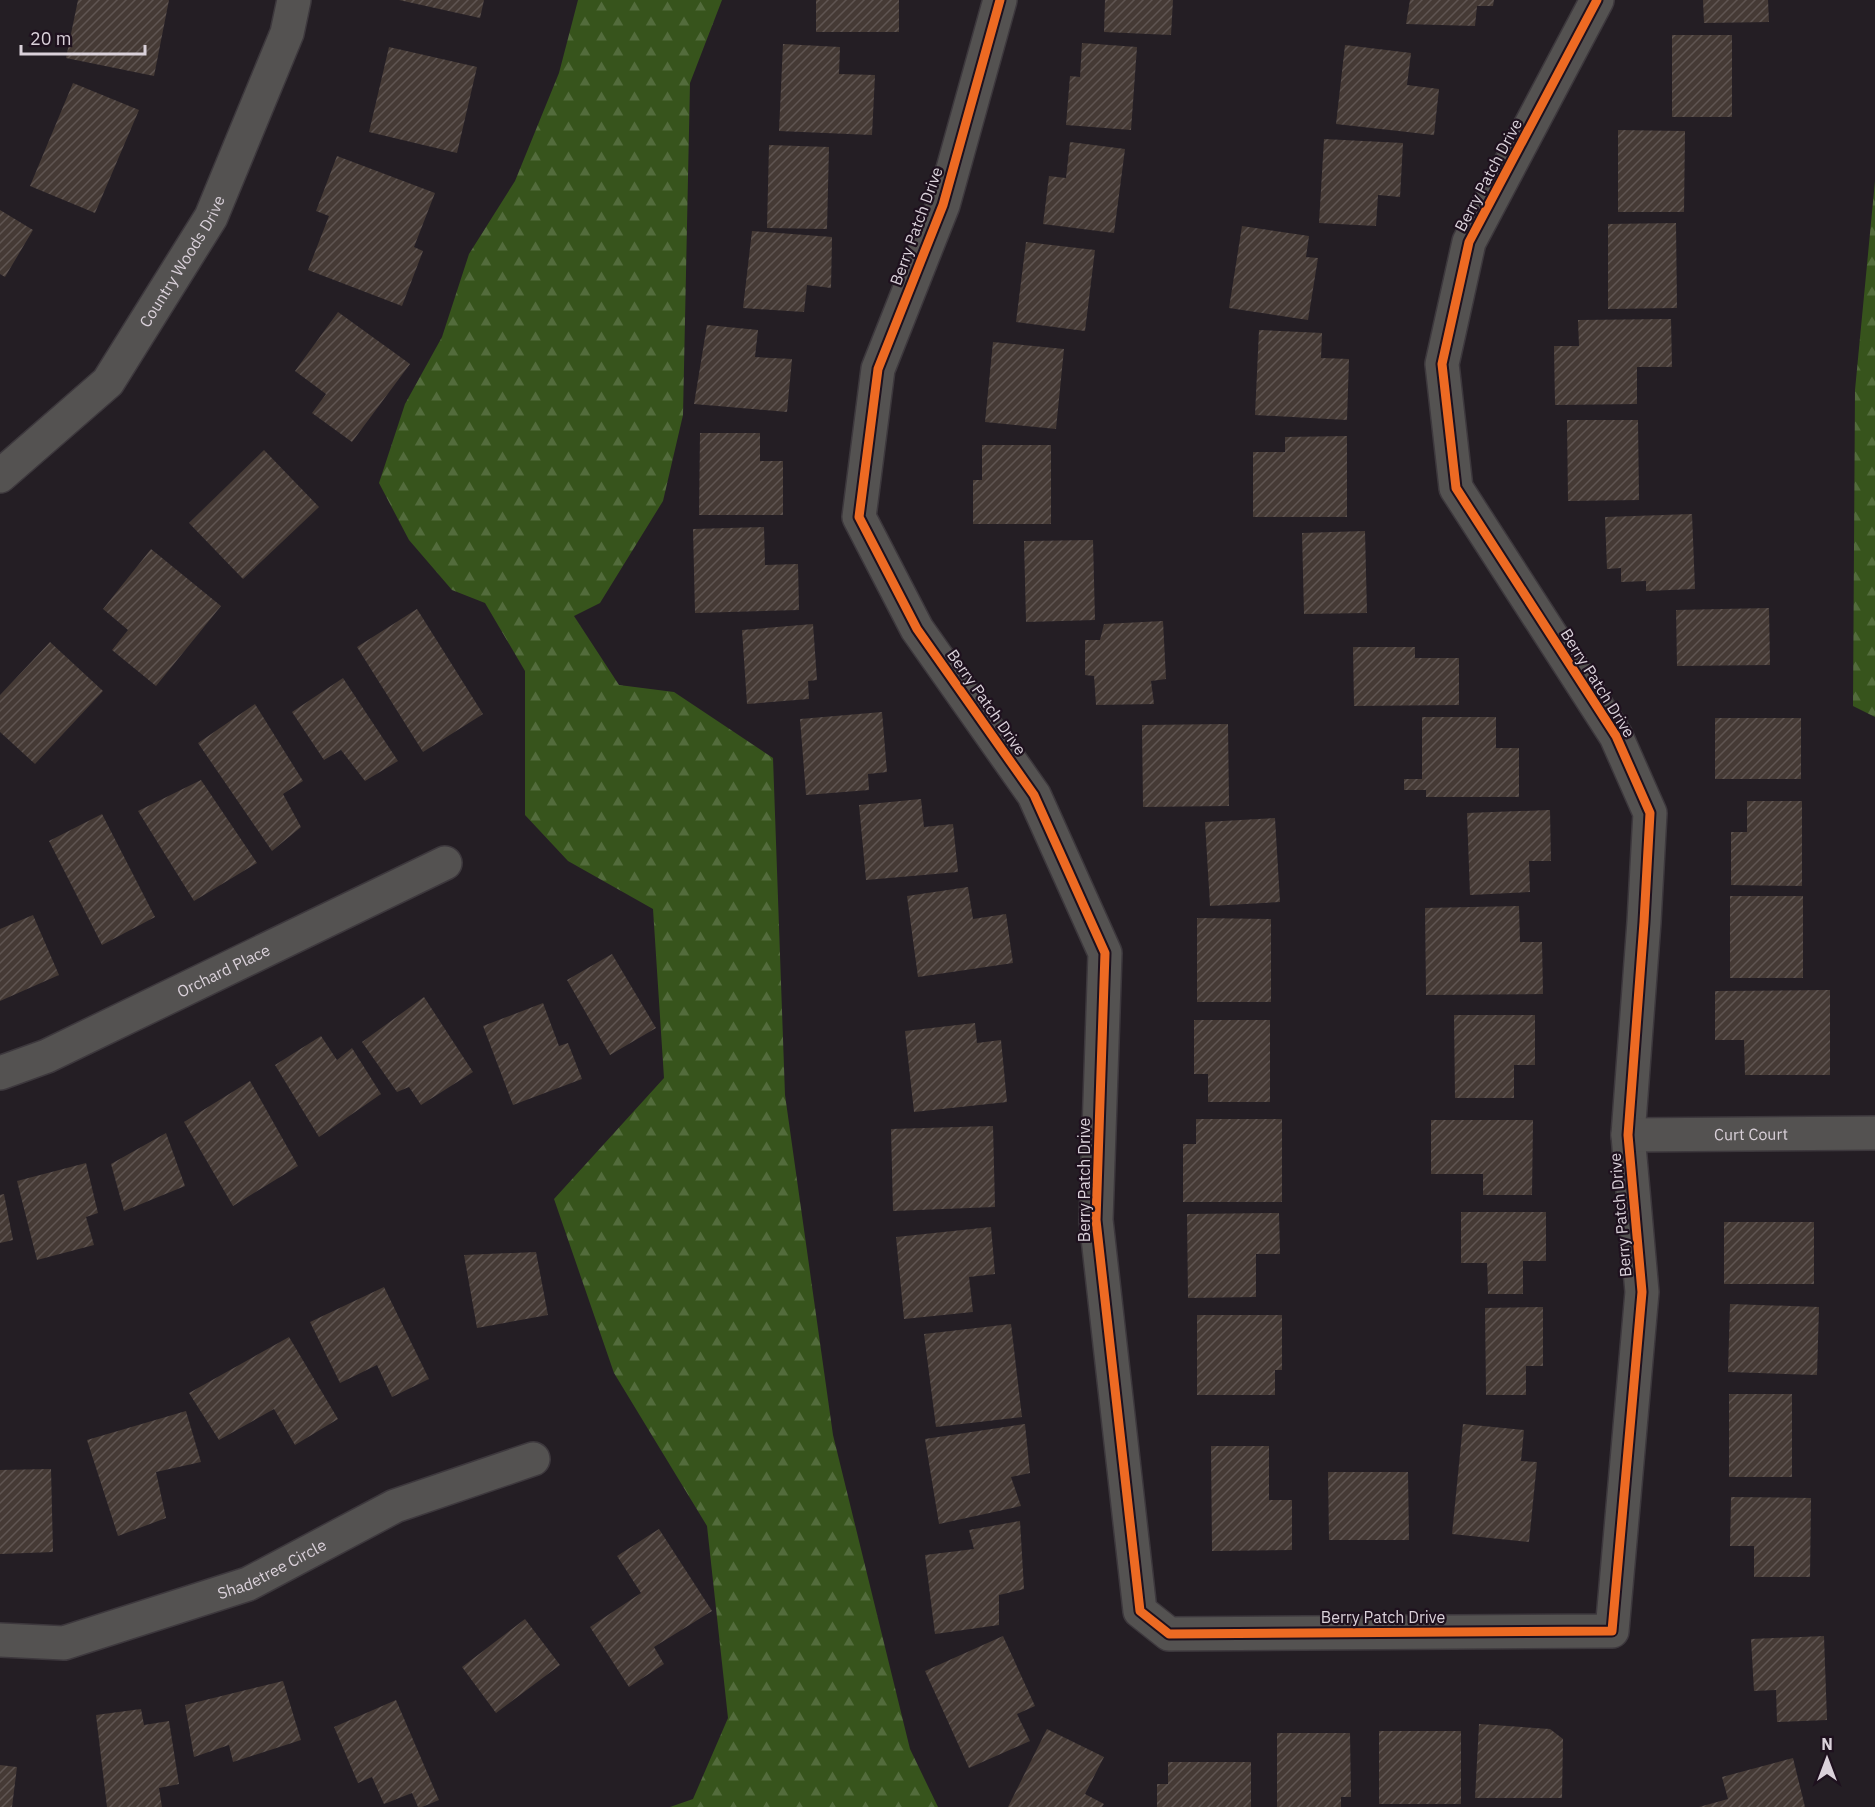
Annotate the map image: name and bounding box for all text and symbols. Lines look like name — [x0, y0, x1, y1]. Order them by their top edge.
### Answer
scale bar — [21, 18, 146, 56]
text: 20 m — [30, 27, 72, 50]
street label: Berry Patch Drive — [1450, 115, 1526, 235]
street label: Berry Patch Drive — [885, 164, 947, 288]
street label: Country Woods Drive — [135, 192, 229, 331]
street label: Berry Patch Drive — [1557, 625, 1640, 741]
street label: Berry Patch Drive — [943, 645, 1031, 759]
street label: Orchard Place — [174, 939, 273, 1002]
street label: Berry Patch Drive — [1074, 1117, 1094, 1242]
street label: Curt Court — [1714, 1124, 1788, 1144]
street label: Berry Patch Drive — [1605, 1152, 1635, 1278]
street label: Shadetree Circle — [215, 1534, 330, 1603]
street label: Berry Patch Drive — [1321, 1607, 1446, 1627]
north arrow — [1797, 1729, 1857, 1789]
text: N — [1821, 1734, 1833, 1754]

